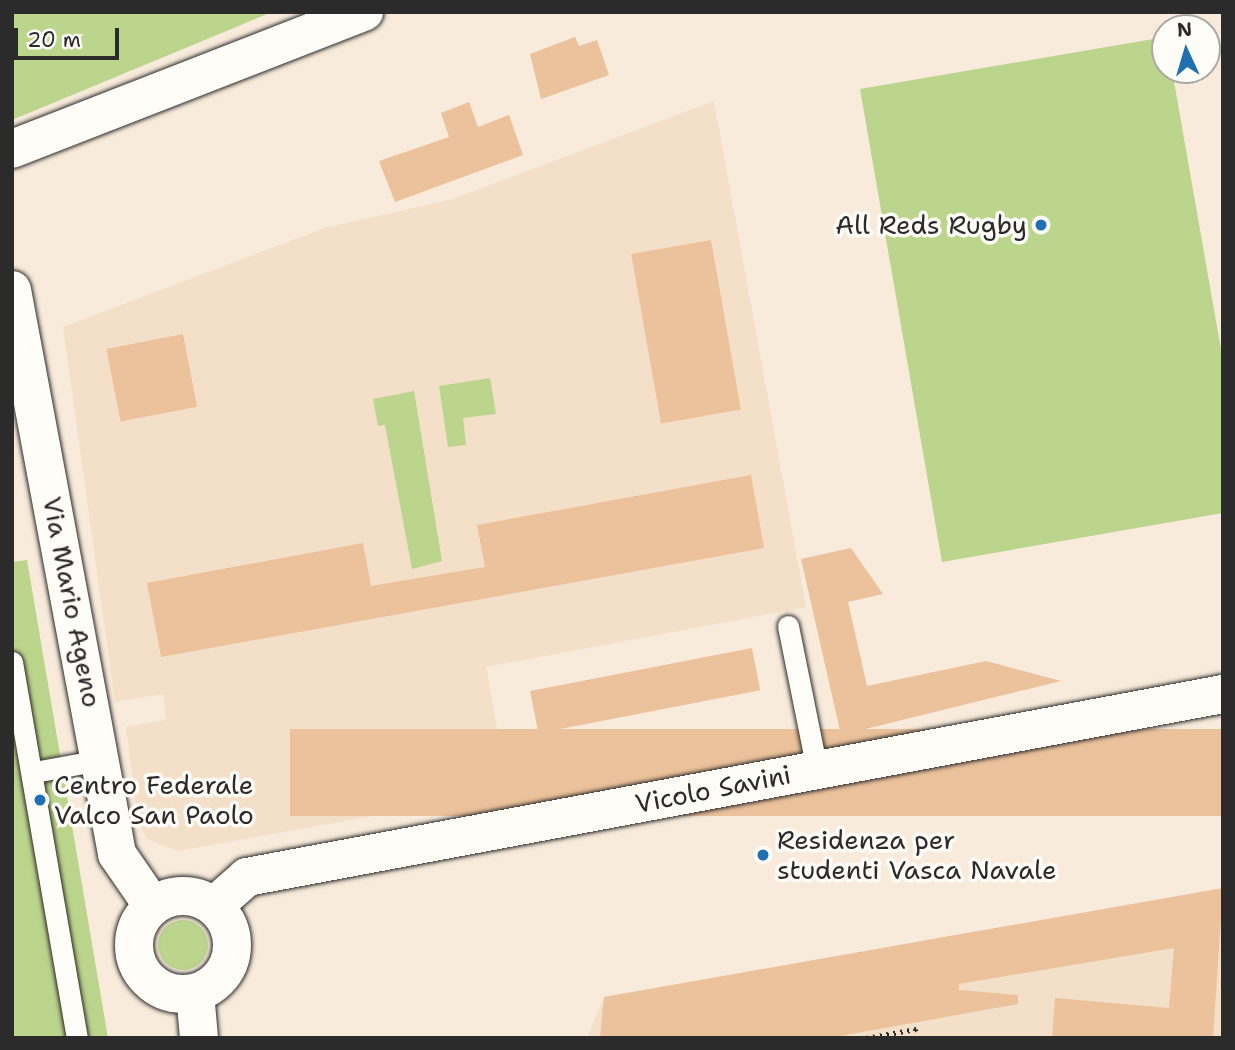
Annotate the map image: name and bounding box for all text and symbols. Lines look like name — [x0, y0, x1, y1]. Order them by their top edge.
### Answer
scale bar — [18, 14, 122, 58]
north arrow — [1151, 14, 1221, 84]
text: N — [1176, 17, 1193, 43]
text: 20 m — [27, 26, 81, 54]
place label: All Reds Rugby — [835, 209, 1027, 241]
marker: All Reds Rugby — [1033, 217, 1049, 233]
street label: Via Mario Ageno — [36, 494, 108, 710]
street label: Vicolo Savini — [632, 759, 794, 819]
place label: Centro Federale Valco San Paolo — [54, 769, 254, 830]
marker: Centro Federale Valco San Paolo — [32, 792, 48, 808]
place label: Residenza per studenti Vasca Navale — [777, 824, 1057, 886]
marker: Residenza per studenti Vasca Navale — [755, 847, 771, 863]

